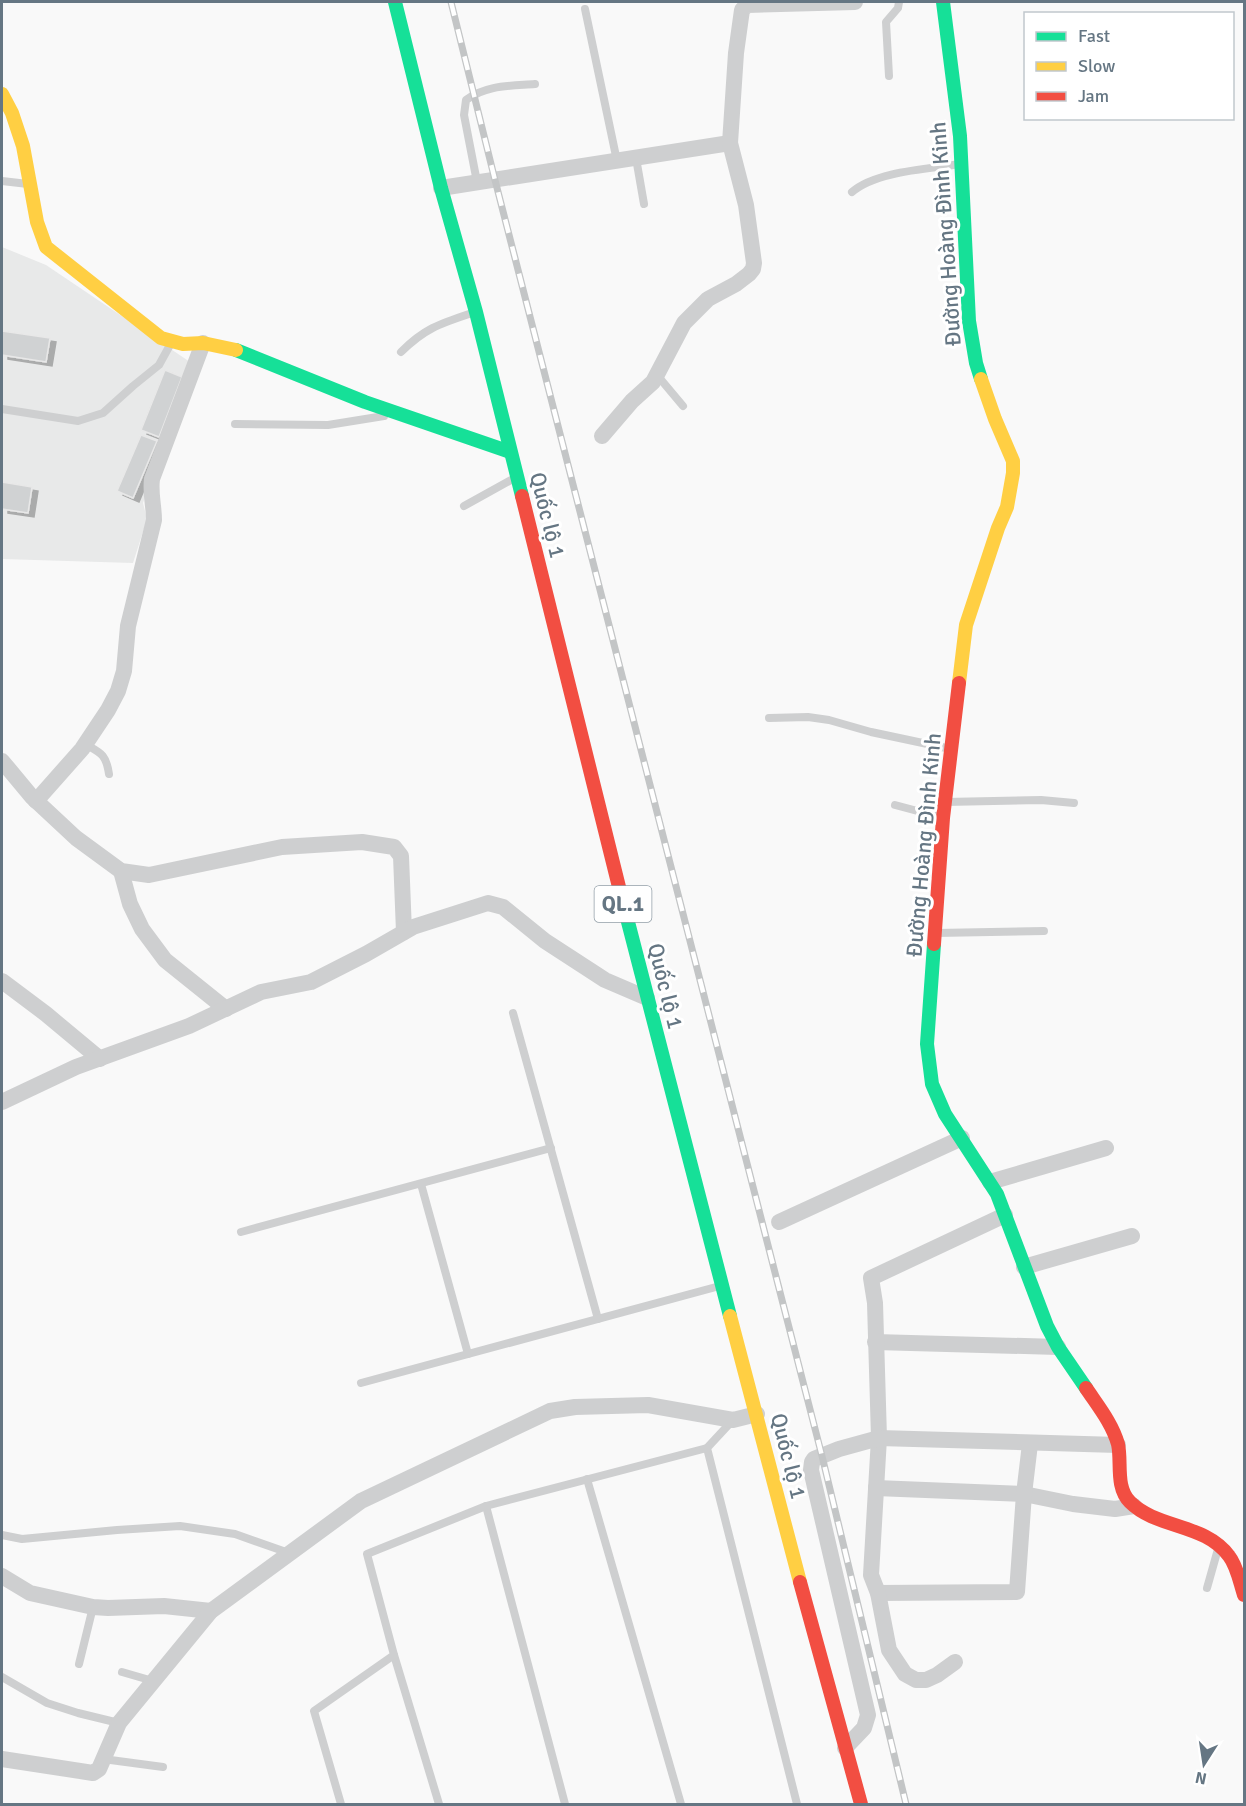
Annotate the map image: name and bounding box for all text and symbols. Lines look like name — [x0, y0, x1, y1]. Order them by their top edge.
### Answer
legend — [1024, 12, 1234, 120]
text: Fast — [1078, 25, 1110, 47]
text: Slow — [1078, 55, 1115, 77]
text: Jam — [1078, 85, 1109, 107]
street label: Đường Hoàng Đình Kinh — [924, 121, 967, 347]
street label: Quốc lộ 1 — [524, 469, 571, 561]
street label: Đường Hoàng Đình Kinh — [900, 732, 947, 958]
road number: QL.1 — [594, 886, 652, 922]
street label: Quốc lộ 1 — [642, 940, 689, 1032]
street label: Quốc lộ 1 — [765, 1410, 812, 1502]
north arrow — [1174, 1734, 1234, 1794]
text: N — [1194, 1767, 1209, 1789]

